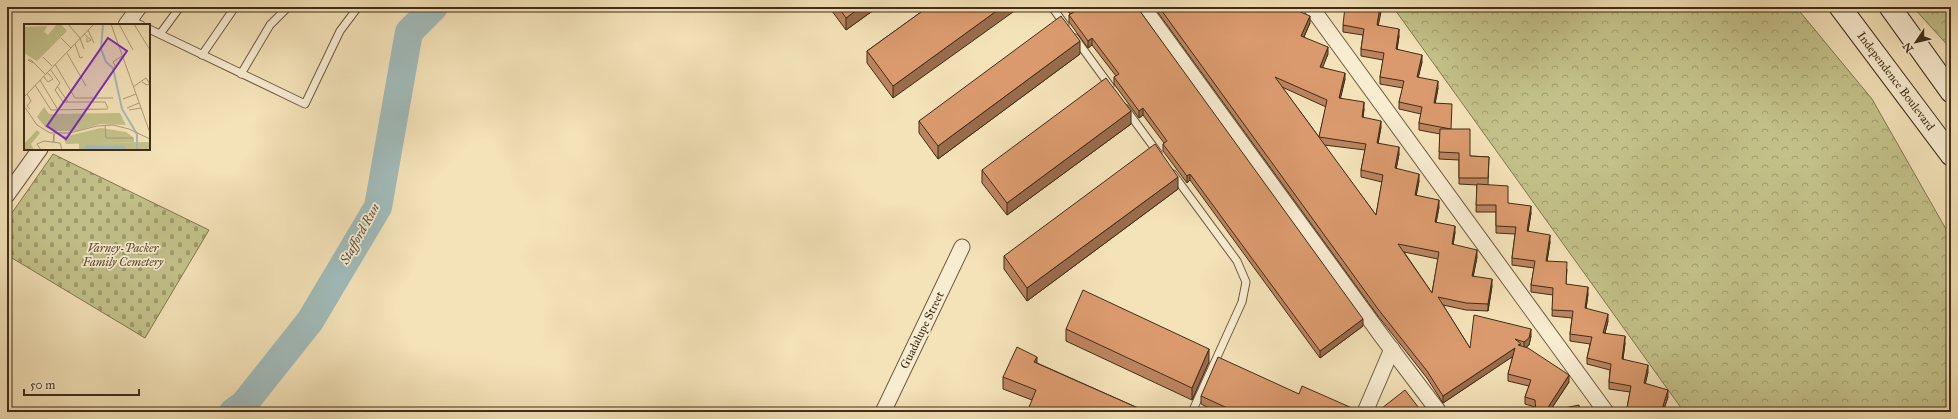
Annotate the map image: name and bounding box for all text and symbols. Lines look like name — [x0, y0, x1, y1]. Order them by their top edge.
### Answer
north arrow — [1896, 22, 1936, 62]
inset map — [24, 24, 150, 150]
street label: Independence Boulevard — [1854, 29, 1938, 133]
text: N — [1900, 39, 1916, 55]
water label: Stafford Run — [336, 201, 383, 268]
park label: Varney-Packer Family Cemetery — [82, 241, 164, 269]
street label: Guadalupe Street — [897, 288, 947, 371]
scale bar — [24, 371, 139, 397]
text: 50 m — [30, 378, 55, 392]

